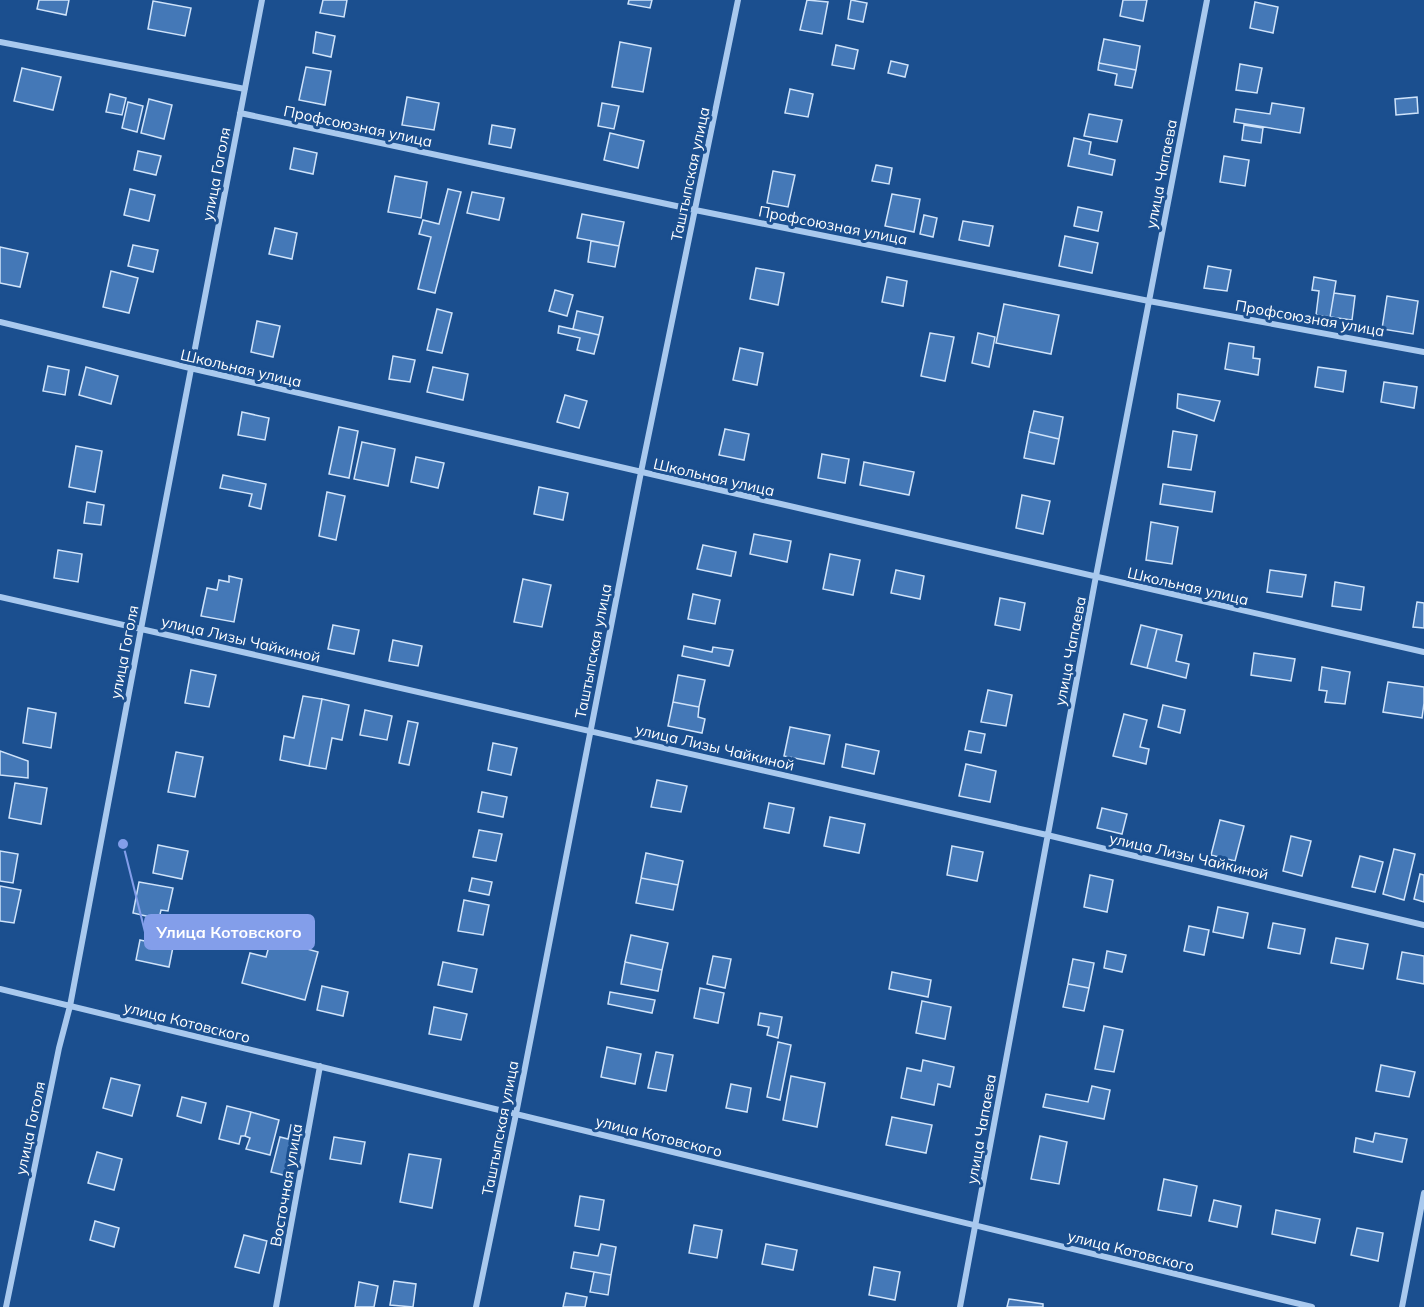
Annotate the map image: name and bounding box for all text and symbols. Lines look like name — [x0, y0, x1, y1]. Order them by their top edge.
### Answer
street label: Профсоюзная улица — [282, 101, 434, 151]
street label: Таштыпская улица — [666, 105, 714, 243]
street label: улица Чапаева — [1141, 118, 1181, 230]
street label: улица Гоголя — [198, 125, 234, 223]
street label: Профсоюзная улица — [757, 201, 909, 249]
street label: Профсоюзная улица — [1234, 296, 1386, 340]
street label: Школьная улица — [179, 345, 303, 391]
street label: Школьная улица — [652, 454, 776, 500]
street label: Школьная улица — [1126, 563, 1250, 609]
street label: Таштыпская улица — [571, 582, 615, 720]
street label: улица Чапаева — [1050, 595, 1090, 707]
street label: улица Гоголя — [106, 603, 142, 701]
street label: улица Лизы Чайкиной — [160, 611, 322, 667]
street label: улица Лизы Чайкиной — [634, 719, 796, 775]
street label: улица Лизы Чайкиной — [1108, 828, 1270, 884]
callout: Улица Котовского — [145, 915, 314, 949]
text: Улица Котовского — [155, 922, 302, 942]
street label: улица Котовского — [122, 997, 252, 1047]
street label: Таштыпская улица — [478, 1059, 522, 1197]
street label: улица Чапаева — [962, 1073, 1000, 1185]
street label: улица Гоголя — [11, 1079, 49, 1177]
street label: улица Котовского — [594, 1111, 724, 1161]
street label: Восточная улица — [266, 1122, 306, 1248]
street label: улица Котовского — [1066, 1226, 1196, 1276]

